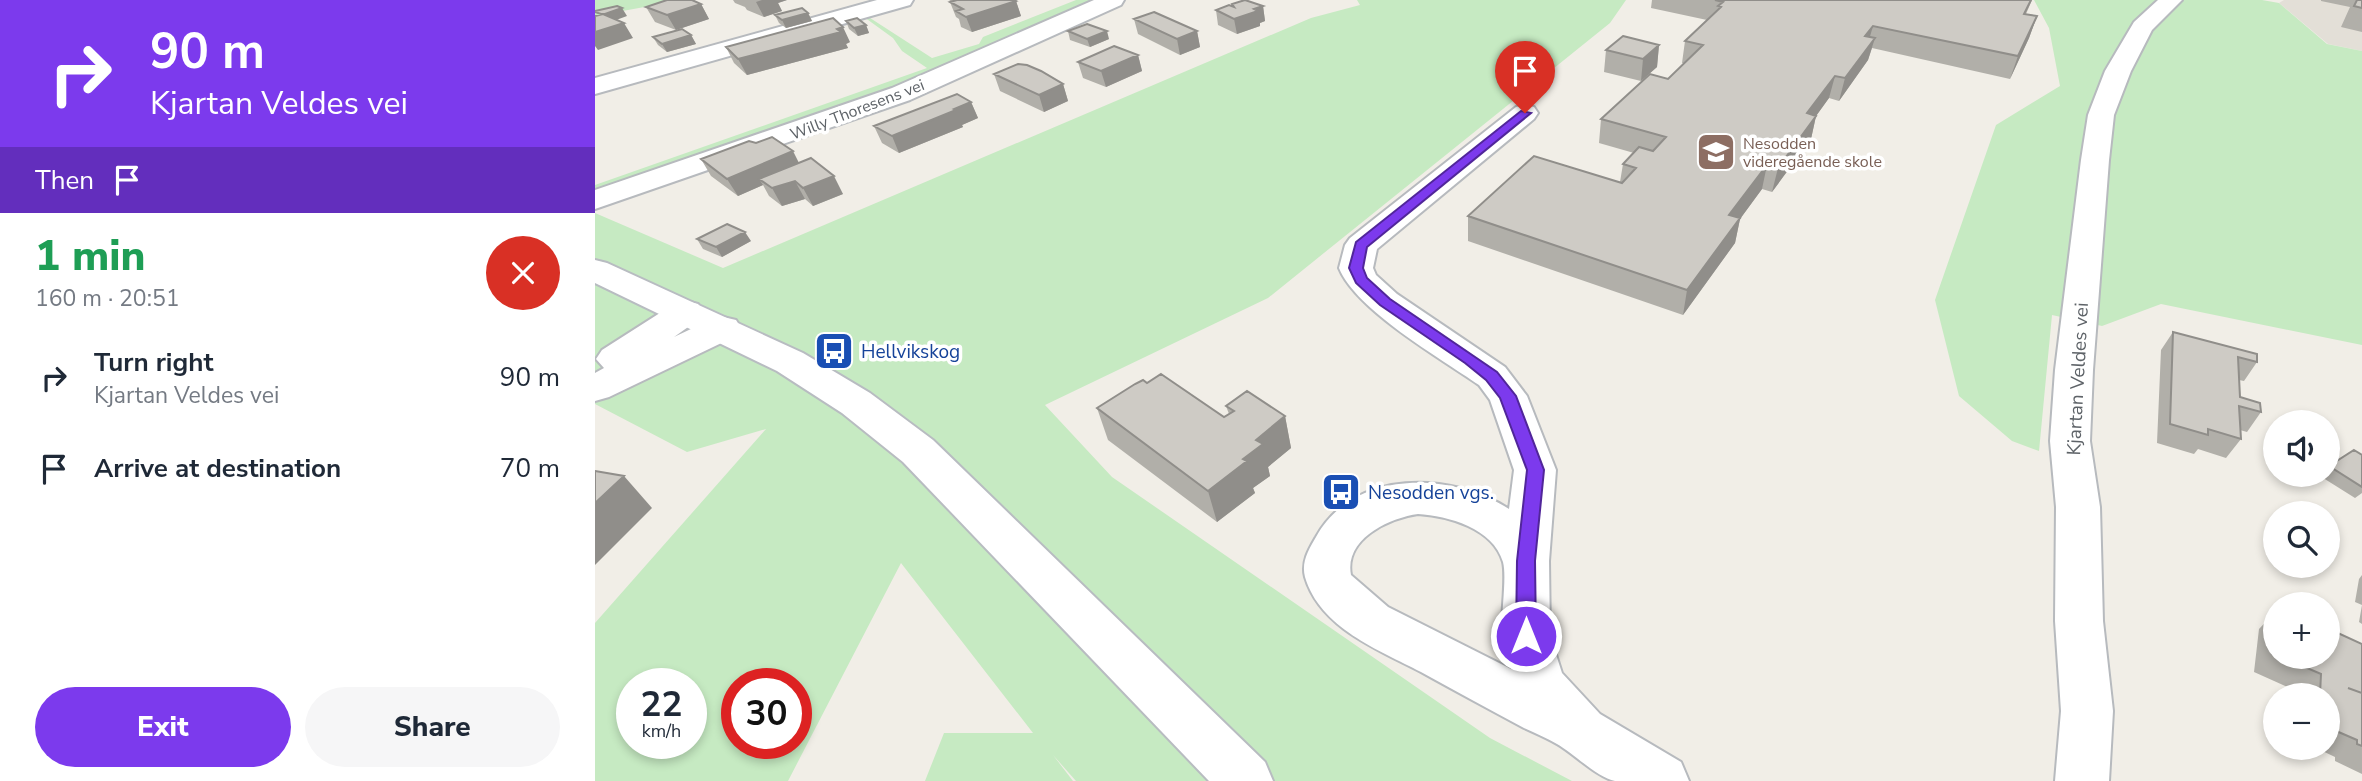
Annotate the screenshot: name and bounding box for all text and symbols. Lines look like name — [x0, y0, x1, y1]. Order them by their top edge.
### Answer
text: 90 m — [150, 18, 265, 85]
icon: right — [35, 28, 126, 119]
pin — [1495, 41, 1555, 113]
icon: arrive — [1506, 52, 1544, 90]
street label: Willy Thoresens vei — [787, 74, 928, 146]
text: Kjartan Veldes vei — [150, 82, 408, 125]
school or university icon: Nesodden videregående skole — [1695, 131, 1737, 173]
place label: Nesodden videregående skole — [1743, 133, 1882, 173]
icon: arrive — [108, 161, 146, 199]
text: Then — [35, 163, 94, 198]
text: 1 min — [35, 228, 145, 285]
button: close — [486, 236, 560, 310]
text: 160 m · 20:51 — [35, 283, 180, 314]
street label: Kjartan Veldes vei — [2061, 302, 2095, 456]
bus stop icon: Hellvikskog — [813, 330, 855, 372]
place label: Hellvikskog — [861, 339, 960, 365]
text: Turn right — [94, 345, 213, 380]
icon: right — [35, 359, 73, 397]
text: 90 m — [500, 360, 560, 395]
text: Kjartan Veldes vei — [94, 380, 279, 411]
map controls — [2263, 410, 2340, 760]
button: sound — [2263, 410, 2340, 487]
icon: arrive — [35, 450, 73, 488]
text: Arrive at destination — [94, 451, 341, 486]
text: 70 m — [500, 451, 560, 486]
bus stop icon: Nesodden vgs. — [1320, 471, 1362, 513]
place label: Nesodden vgs. — [1368, 480, 1494, 506]
button: search — [2263, 501, 2340, 578]
button: + — [2263, 592, 2340, 669]
position arrow — [1489, 599, 1563, 673]
speed limit sign: 30 — [721, 668, 812, 759]
text: 22 — [640, 681, 683, 728]
button: − — [2263, 683, 2340, 760]
button: Exit — [35, 687, 291, 767]
button: Share — [305, 687, 560, 767]
text: km/h — [642, 719, 681, 743]

